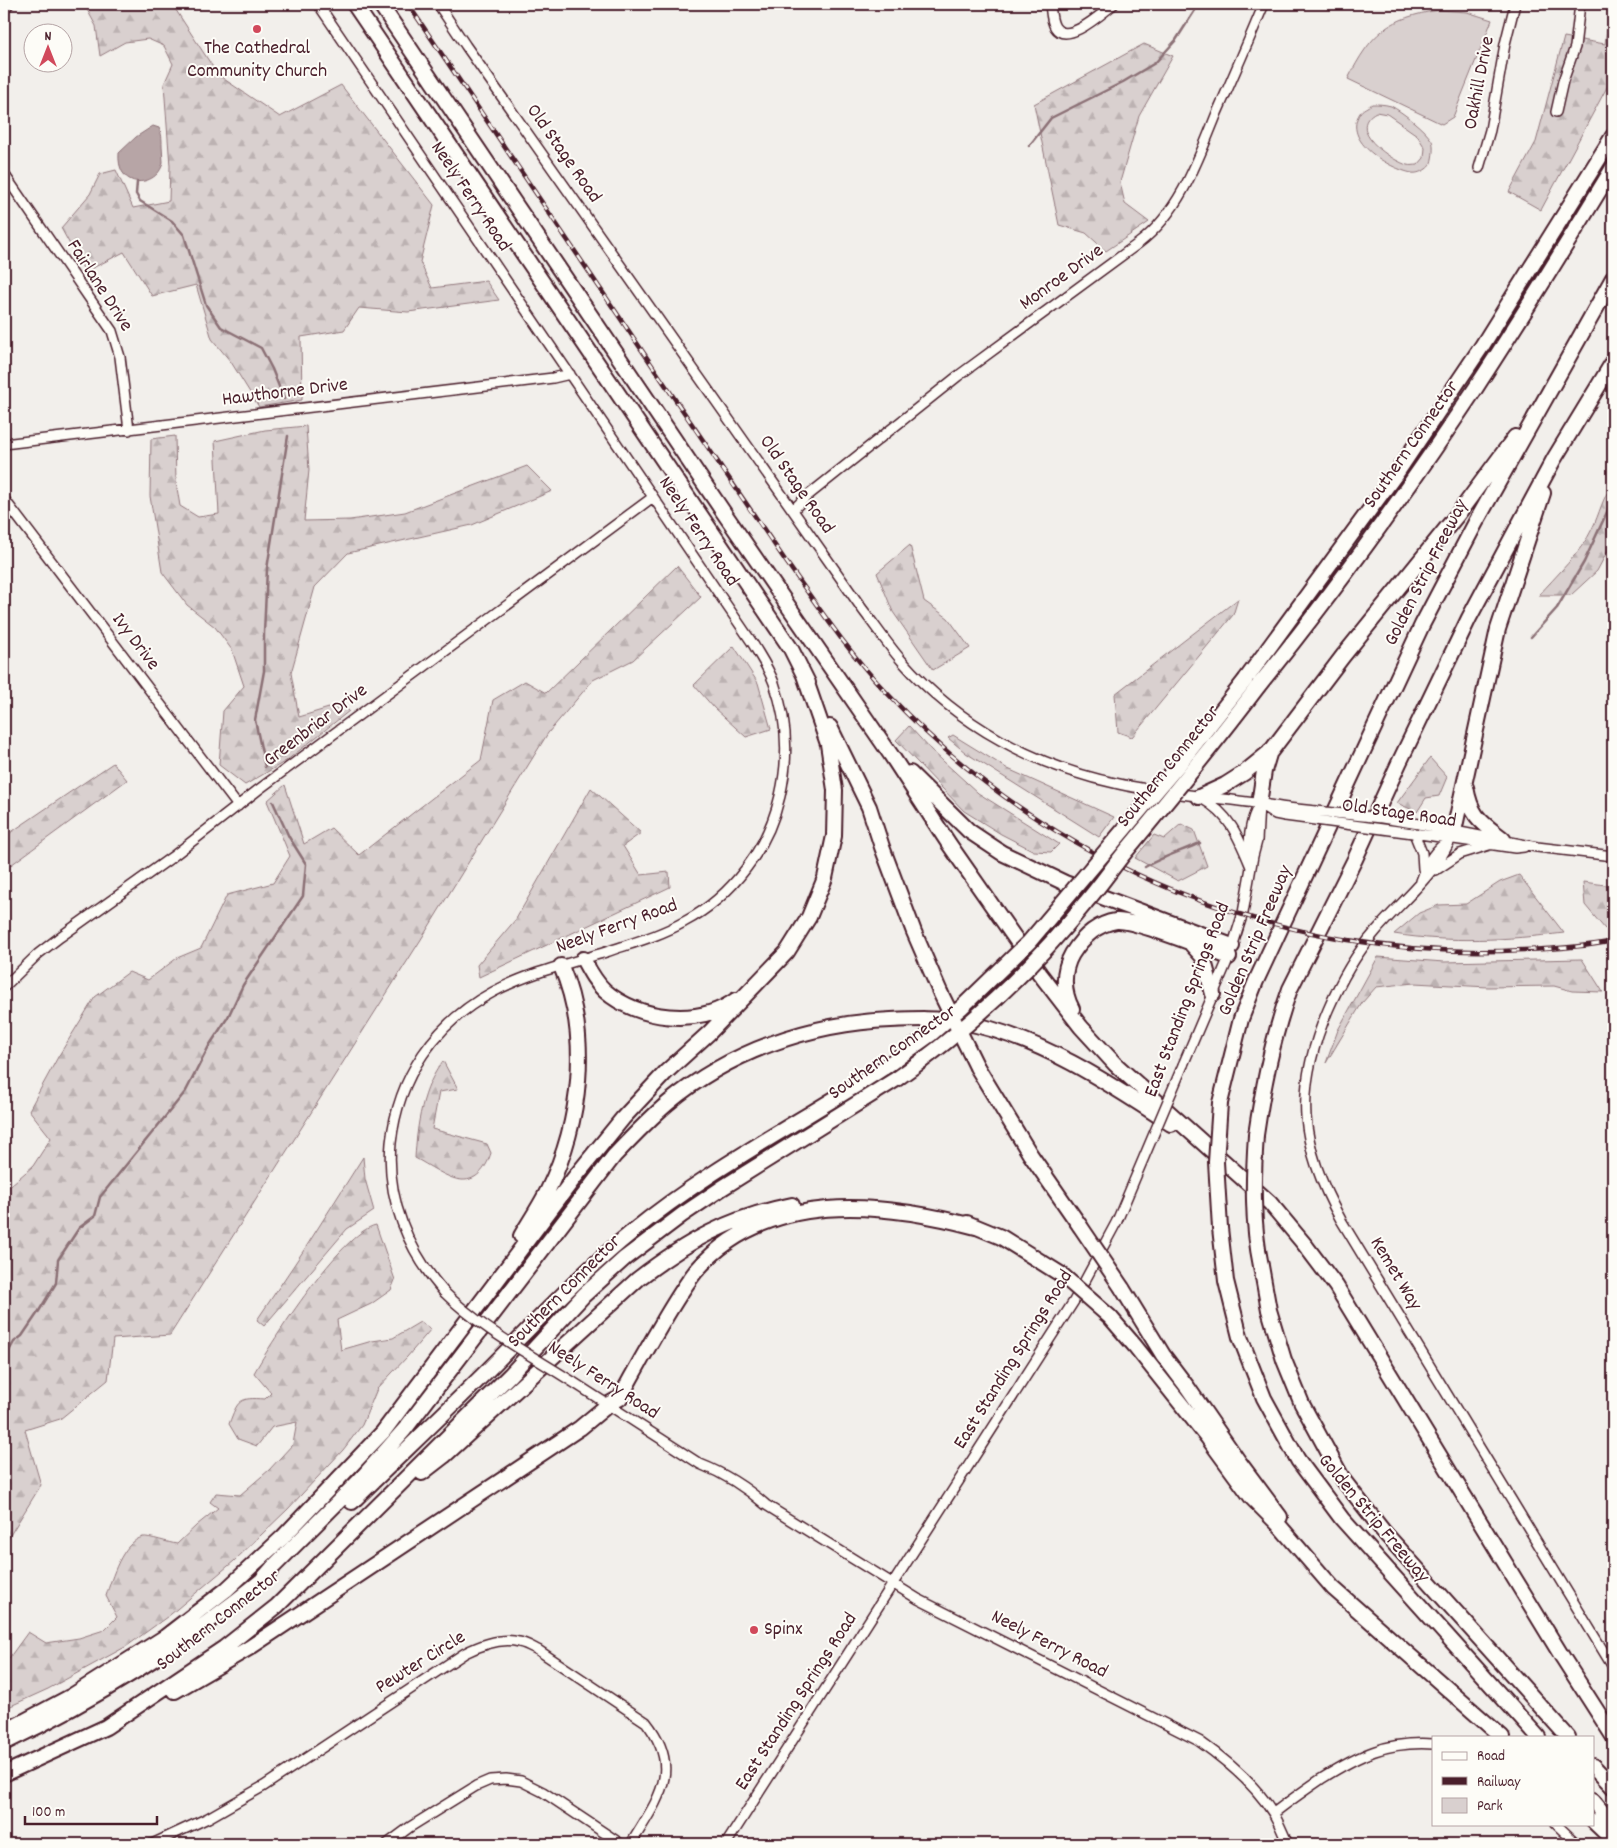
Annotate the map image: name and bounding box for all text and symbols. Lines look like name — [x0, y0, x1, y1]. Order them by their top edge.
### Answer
north arrow — [22, 22, 72, 72]
marker: The Cathedral Community Church — [251, 23, 263, 35]
text: N — [45, 27, 52, 47]
street label: Oakhill Drive — [1457, 34, 1503, 132]
place label: The Cathedral Community Church — [187, 35, 327, 86]
street label: Old Stage Road — [518, 99, 608, 209]
street label: Neely Ferry Road — [423, 136, 517, 258]
street label: Fairlane Drive — [59, 234, 139, 338]
street label: Monroe Drive — [1014, 238, 1110, 318]
street label: Hawthorne Drive — [220, 371, 350, 415]
street label: Southern Connector — [1357, 375, 1467, 515]
street label: Old Stage Road — [751, 430, 841, 540]
street label: Neely Ferry Road — [651, 471, 745, 593]
street label: Golden Strip Freeway — [1378, 494, 1476, 651]
street label: Ivy Drive — [104, 607, 166, 677]
street label: Greenbriar Drive — [258, 677, 374, 775]
street label: Southern Connector — [1111, 699, 1228, 834]
street label: Old Stage Road — [1340, 792, 1458, 836]
street label: Golden Strip Freeway — [1212, 861, 1301, 1021]
street label: Neely Ferry Road — [552, 892, 682, 962]
street label: East Standing Springs Road — [1138, 898, 1238, 1102]
street label: Southern Connector — [823, 998, 963, 1108]
street label: Southern Connector — [502, 1228, 629, 1355]
street label: Kemet Way — [1362, 1232, 1428, 1317]
street label: East Standing Springs Road — [947, 1265, 1081, 1455]
street label: Neely Ferry Road — [542, 1335, 664, 1427]
street label: Golden Strip Freeway — [1310, 1448, 1436, 1590]
street label: Southern Connector — [151, 1563, 287, 1678]
street label: Neely Ferry Road — [986, 1604, 1112, 1686]
street label: East Standing Springs Road — [729, 1608, 865, 1796]
place label: Spinx — [764, 1616, 803, 1644]
street label: Pewter Circle — [371, 1624, 472, 1702]
marker: Spinx — [748, 1624, 760, 1636]
legend — [1432, 1736, 1594, 1826]
text: Road — [1477, 1746, 1505, 1768]
text: Railway — [1477, 1772, 1521, 1794]
scale bar — [25, 1793, 158, 1825]
text: Park — [1477, 1796, 1503, 1818]
text: 100 m — [32, 1802, 65, 1824]

